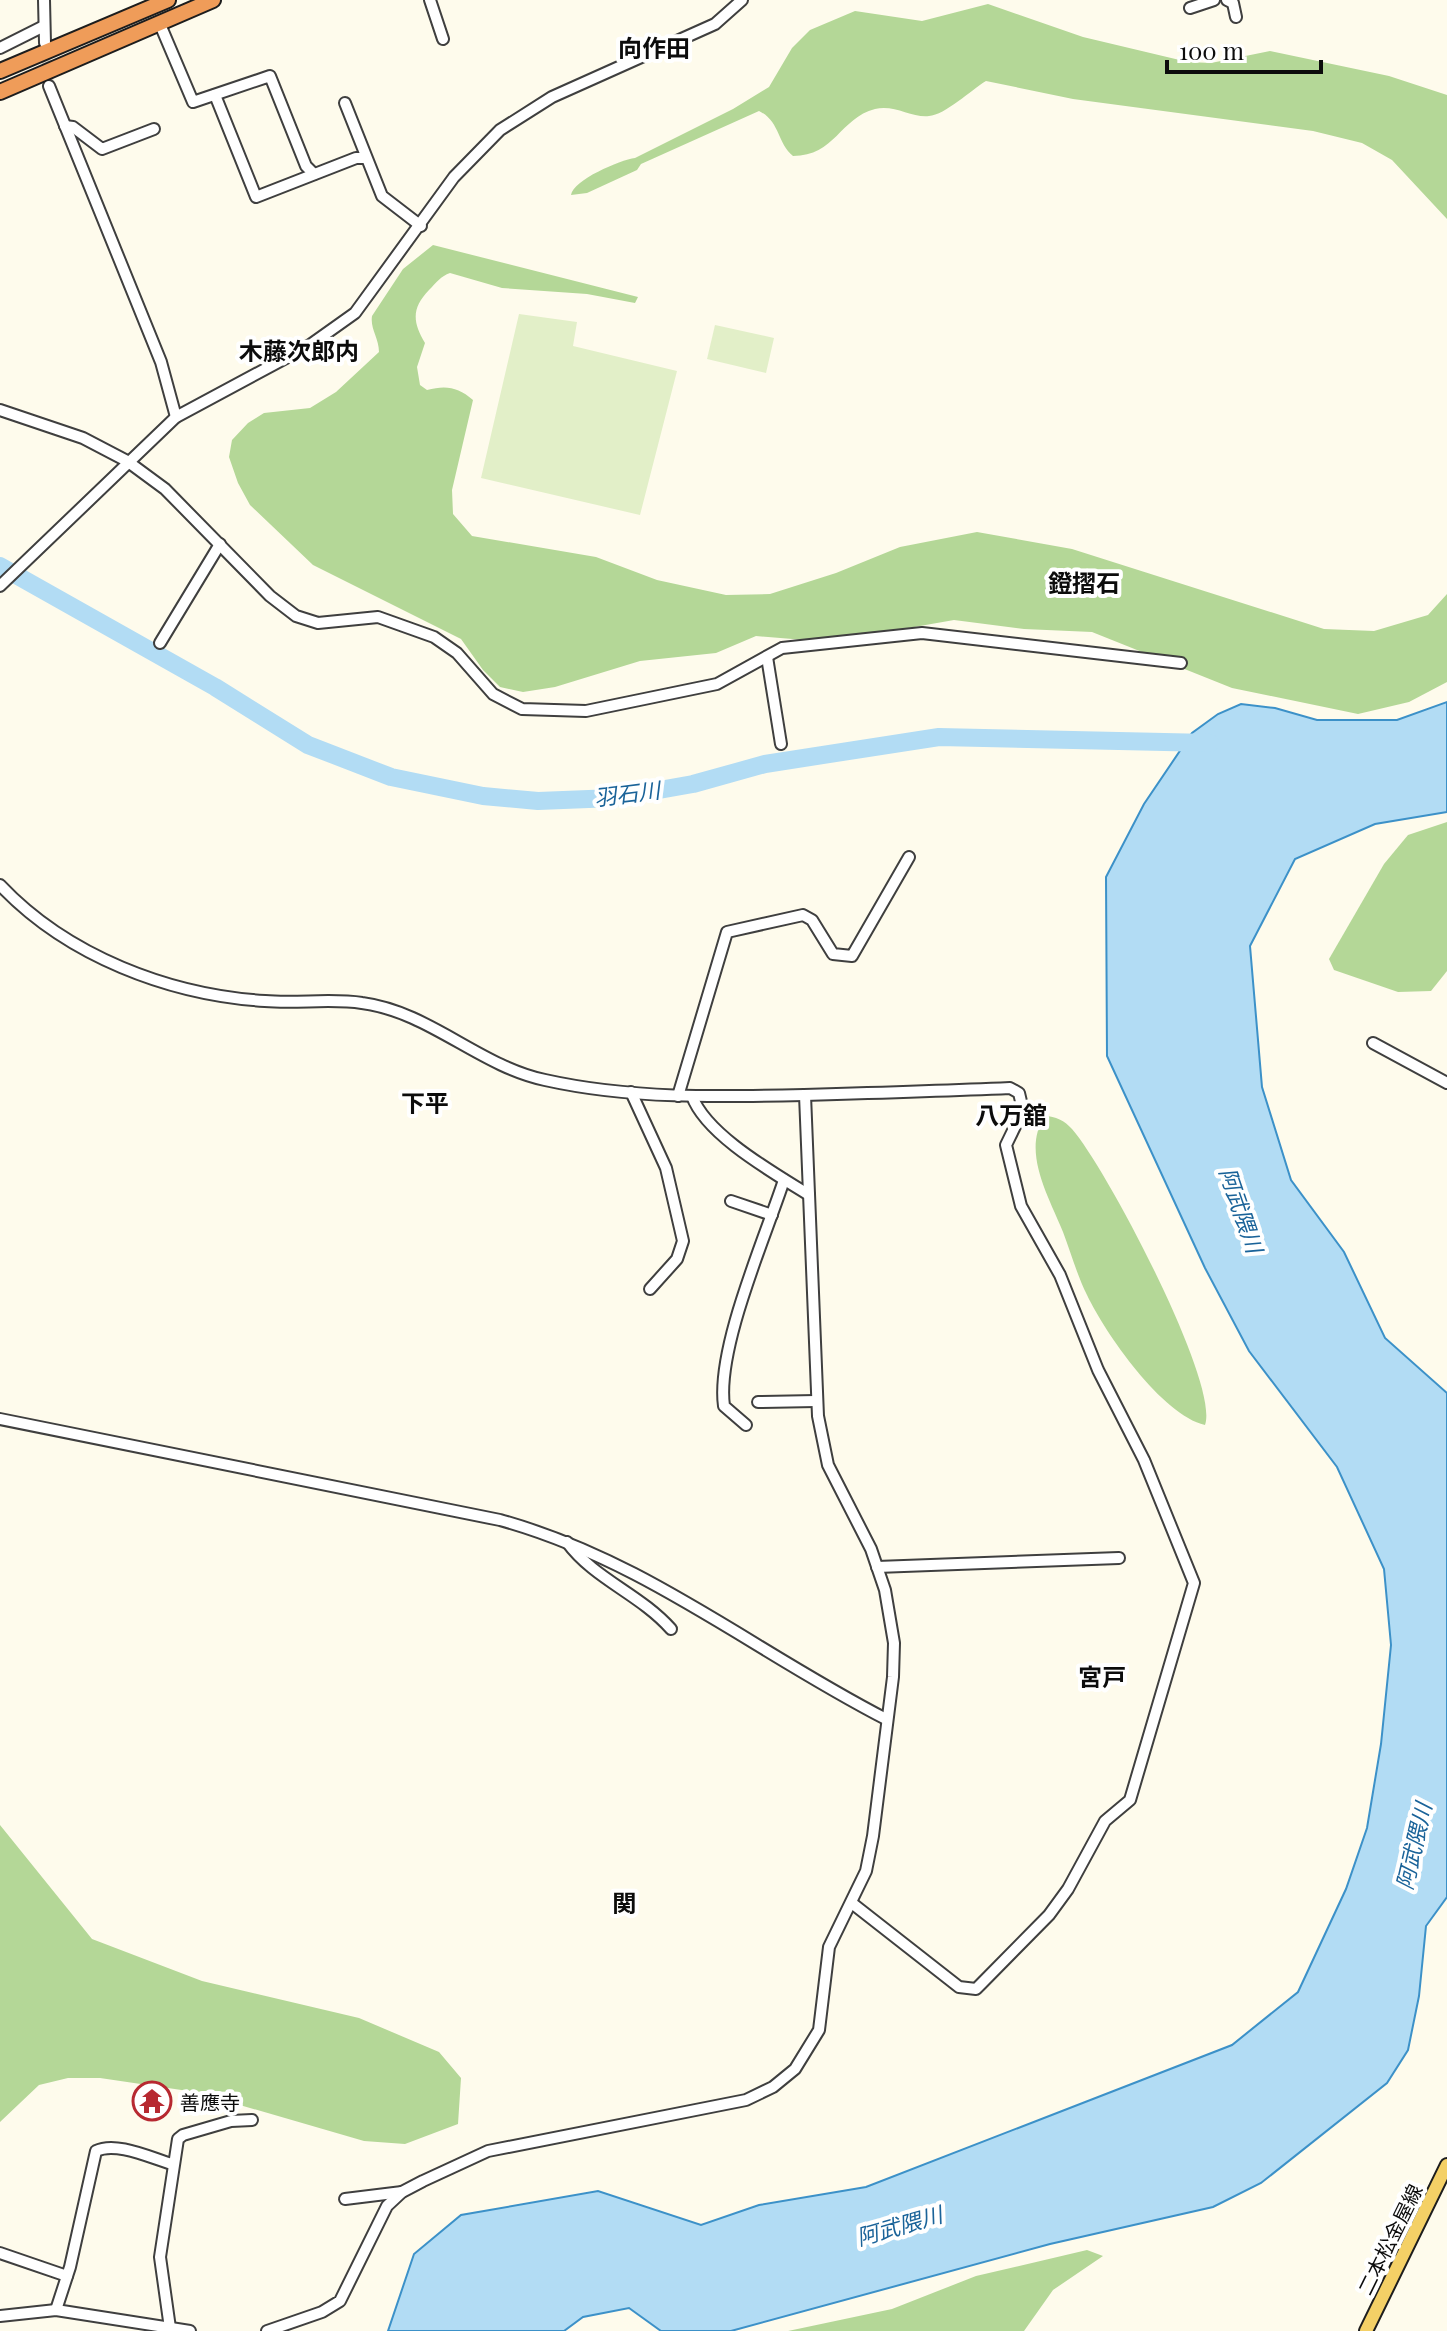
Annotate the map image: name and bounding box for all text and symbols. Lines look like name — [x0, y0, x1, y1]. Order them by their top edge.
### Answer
scale bar — [1167, 24, 1321, 74]
district label: 向作田 — [618, 31, 690, 63]
text: 100 m — [1179, 34, 1244, 66]
district label: 木藤次郎内 — [239, 334, 359, 366]
district label: 鐙摺石 — [1048, 566, 1120, 598]
water label: 羽石川 — [592, 774, 664, 812]
district label: 下平 — [401, 1086, 449, 1118]
district label: 八万舘 — [975, 1098, 1047, 1130]
water label: 阿武隈川 — [1213, 1164, 1271, 1258]
district label: 宮戸 — [1078, 1660, 1126, 1692]
water label: 阿武隈川 — [1388, 1798, 1438, 1892]
district label: 関 — [612, 1886, 636, 1918]
temple icon: 善應寺 — [131, 2080, 173, 2122]
place label: 善應寺 — [180, 2088, 240, 2115]
street label: 二本松金屋線 — [1351, 2179, 1427, 2299]
water label: 阿武隈川 — [853, 2198, 947, 2252]

